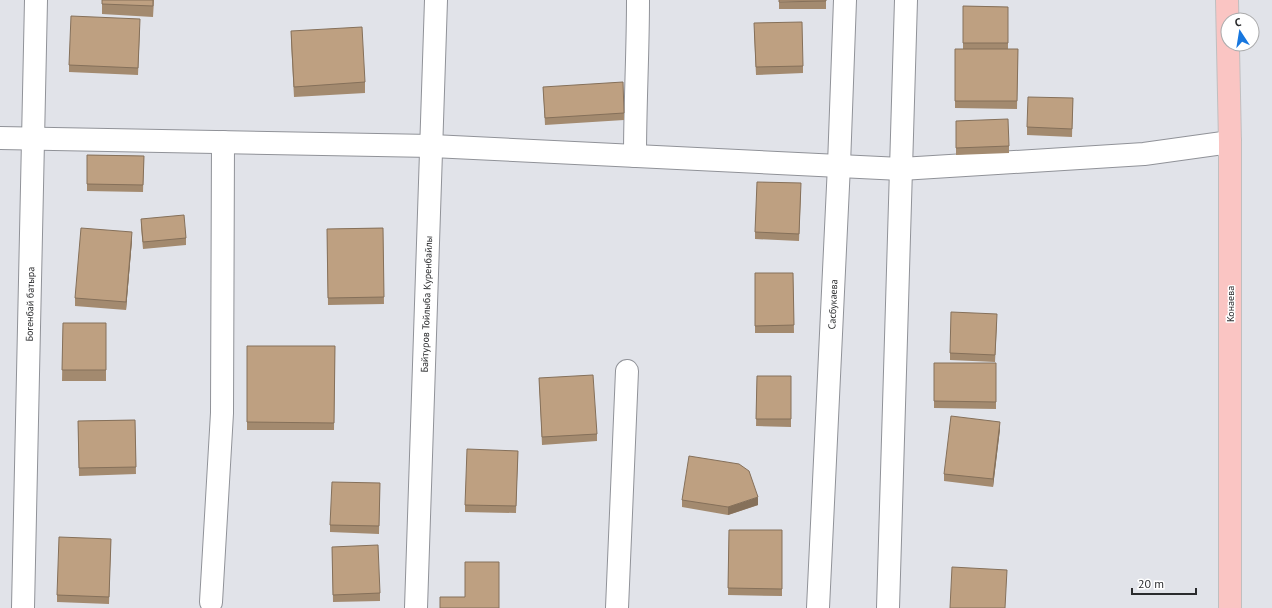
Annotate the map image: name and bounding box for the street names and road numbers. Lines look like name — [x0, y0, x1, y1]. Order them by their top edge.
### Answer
street label: Байтуров Тойлыба Куренбайлы — [417, 236, 435, 373]
street label: Богенбай батыра — [22, 267, 37, 342]
street label: Сасбукаева — [825, 279, 840, 330]
street label: Конаева — [1224, 286, 1237, 322]

